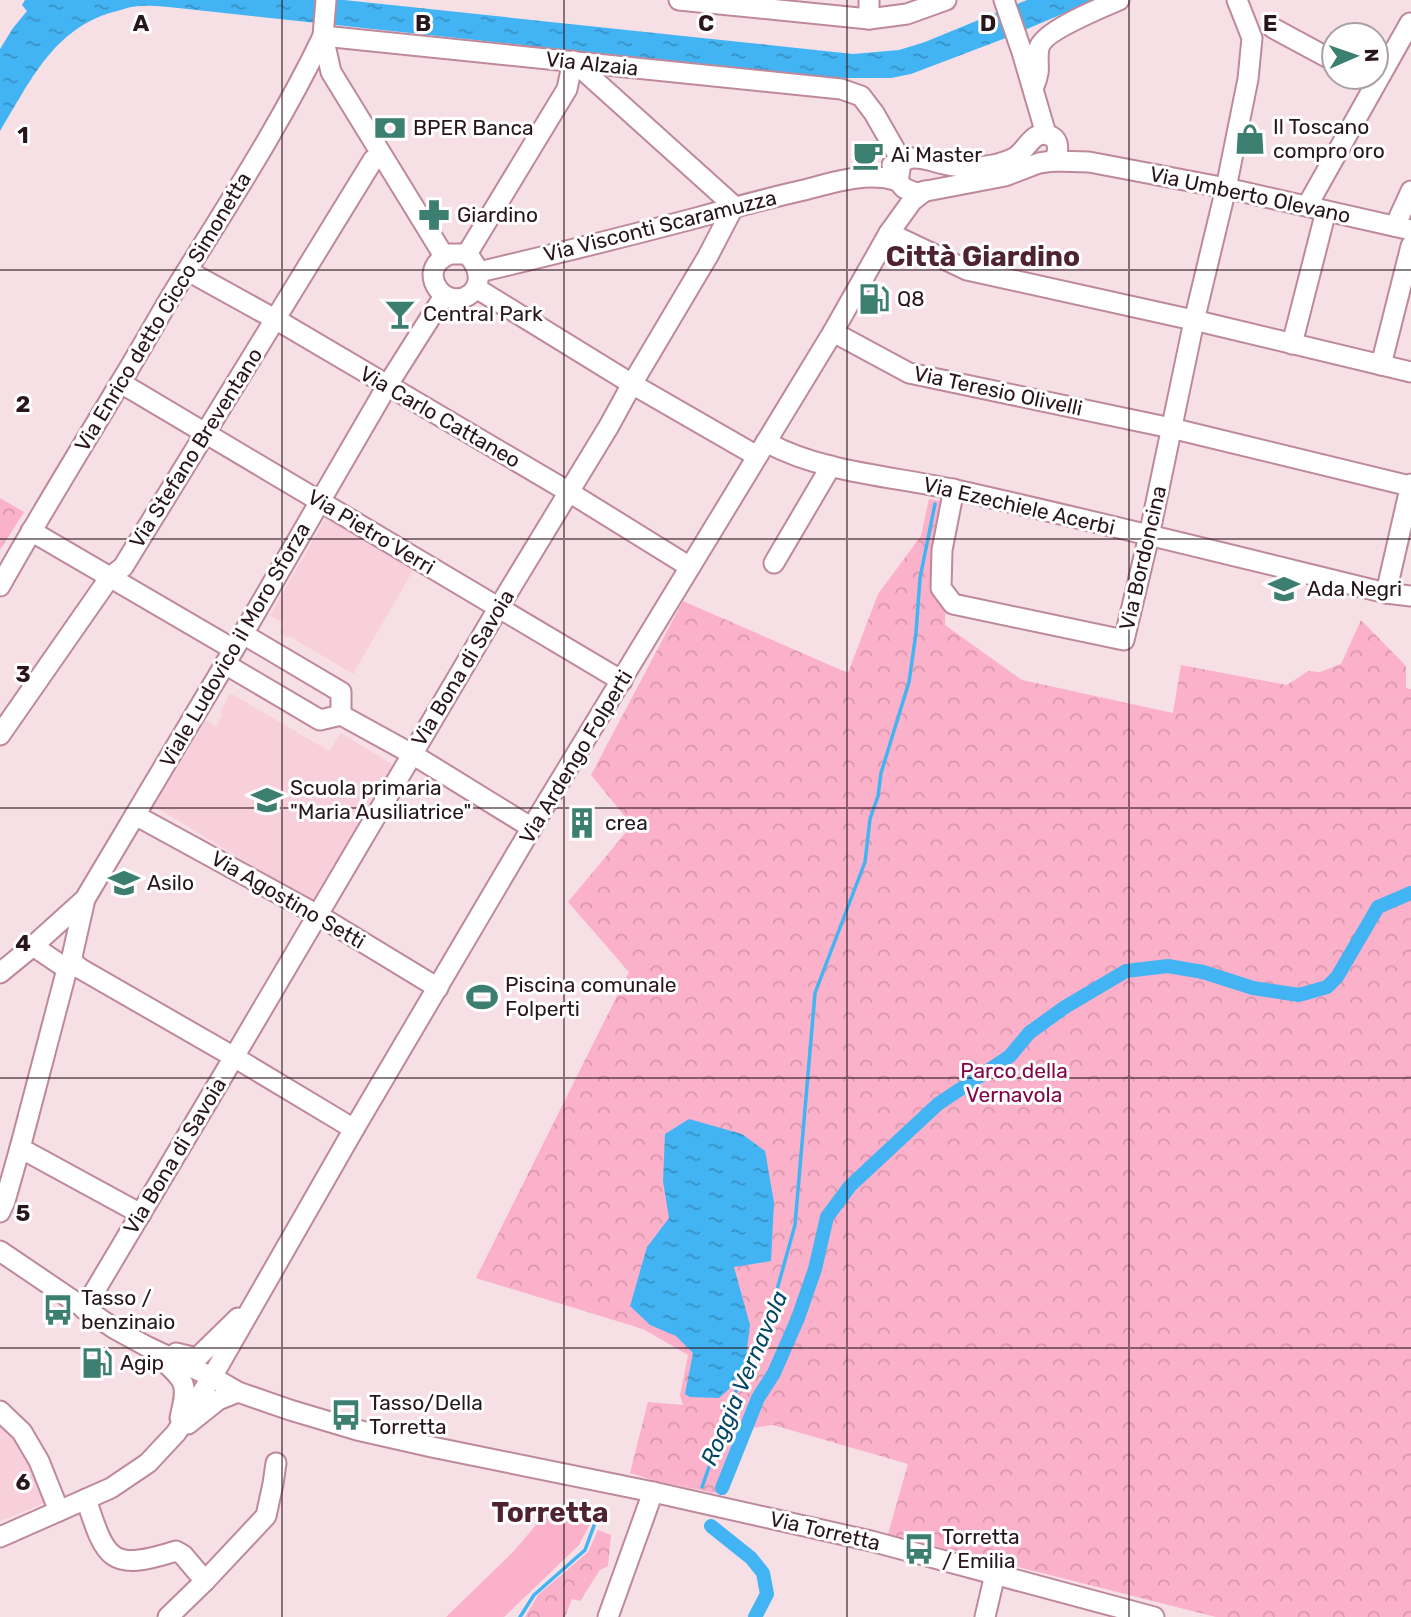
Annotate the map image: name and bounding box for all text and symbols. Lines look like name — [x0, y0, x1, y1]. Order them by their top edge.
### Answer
text: A — [133, 9, 150, 37]
text: B — [415, 9, 431, 37]
text: C — [698, 9, 714, 37]
text: D — [980, 9, 996, 37]
text: E — [1263, 9, 1277, 37]
north arrow — [1320, 21, 1390, 91]
street label: Via Alzaia — [544, 46, 640, 81]
text: N — [1360, 48, 1383, 63]
bank icon: BPER Banca — [373, 111, 407, 145]
place label: Il Toscano compro oro — [1273, 114, 1385, 163]
place label: BPER Banca — [413, 115, 534, 140]
text: 1 — [17, 121, 29, 149]
shop icon: Il Toscano compro oro — [1233, 122, 1267, 156]
cafe icon: Ai Master — [851, 138, 885, 172]
place label: Ai Master — [891, 142, 982, 167]
street label: Via Umberto Olevano — [1147, 161, 1353, 228]
street label: Via Enrico detto Cicco Simonetta — [69, 168, 256, 456]
street label: Via Visconti Scaramuzza — [541, 184, 779, 267]
pharmacy icon: Giardino — [417, 198, 451, 232]
place label: Giardino — [457, 202, 538, 227]
district label: Città Giardino — [886, 240, 1080, 273]
fuel station icon: Q8 — [857, 282, 891, 316]
place label: Q8 — [897, 286, 925, 311]
bar icon: Central Park — [383, 297, 417, 331]
place label: Central Park — [423, 301, 543, 326]
street label: Via Stefano Breventano — [124, 343, 267, 552]
street label: Via Carlo Cattaneo — [355, 360, 525, 473]
street label: Via Teresio Olivelli — [911, 360, 1085, 421]
text: 2 — [16, 390, 30, 418]
street label: Via Ezechiele Acerbi — [921, 471, 1117, 540]
street label: Via Bordoncina — [1114, 483, 1171, 633]
street label: Via Pietro Verri — [303, 484, 439, 579]
street label: Viale Ludovico il Moro Sforza — [154, 518, 315, 772]
school or university icon: Ada Negri — [1267, 572, 1301, 606]
place label: Ada Negri — [1307, 576, 1402, 601]
street label: Via Bona di Savoia — [406, 585, 519, 751]
text: 3 — [15, 660, 31, 688]
street label: Via Ardengo Folperti — [514, 665, 637, 848]
place label: Scuola primaria "Maria Ausiliatrice" — [290, 775, 471, 824]
school or university icon: Scuola primaria "Maria Ausiliatrice" — [250, 783, 284, 817]
building icon: crea — [565, 806, 599, 840]
place label: crea — [605, 810, 648, 835]
street label: Via Agostino Setti — [207, 845, 370, 954]
school or university icon: Asilo — [107, 866, 141, 900]
place label: Asilo — [147, 870, 194, 895]
text: 4 — [15, 929, 31, 957]
place label: Piscina comunale Folperti — [505, 972, 677, 1021]
sports icon: Piscina comunale Folperti — [465, 980, 499, 1014]
park label: Parco della Vernavola — [960, 1058, 1068, 1107]
street label: Via Bona di Savoia — [118, 1073, 231, 1239]
text: 5 — [16, 1199, 31, 1227]
place label: Tasso / benzinaio — [81, 1285, 175, 1334]
water label: Roggia Vernavola — [695, 1286, 793, 1470]
bus stop icon: Tasso / benzinaio — [41, 1293, 75, 1327]
fuel station icon: Agip — [80, 1346, 114, 1380]
place label: Agip — [120, 1350, 164, 1375]
place label: Tasso/Della Torretta — [369, 1390, 483, 1439]
bus stop icon: Tasso/Della Torretta — [329, 1398, 363, 1432]
text: 6 — [16, 1468, 31, 1496]
district label: Torretta — [492, 1496, 608, 1529]
street label: Via Torretta — [767, 1506, 883, 1555]
place label: Torretta / Emilia — [942, 1524, 1020, 1573]
bus stop icon: Torretta / Emilia — [902, 1532, 936, 1566]

